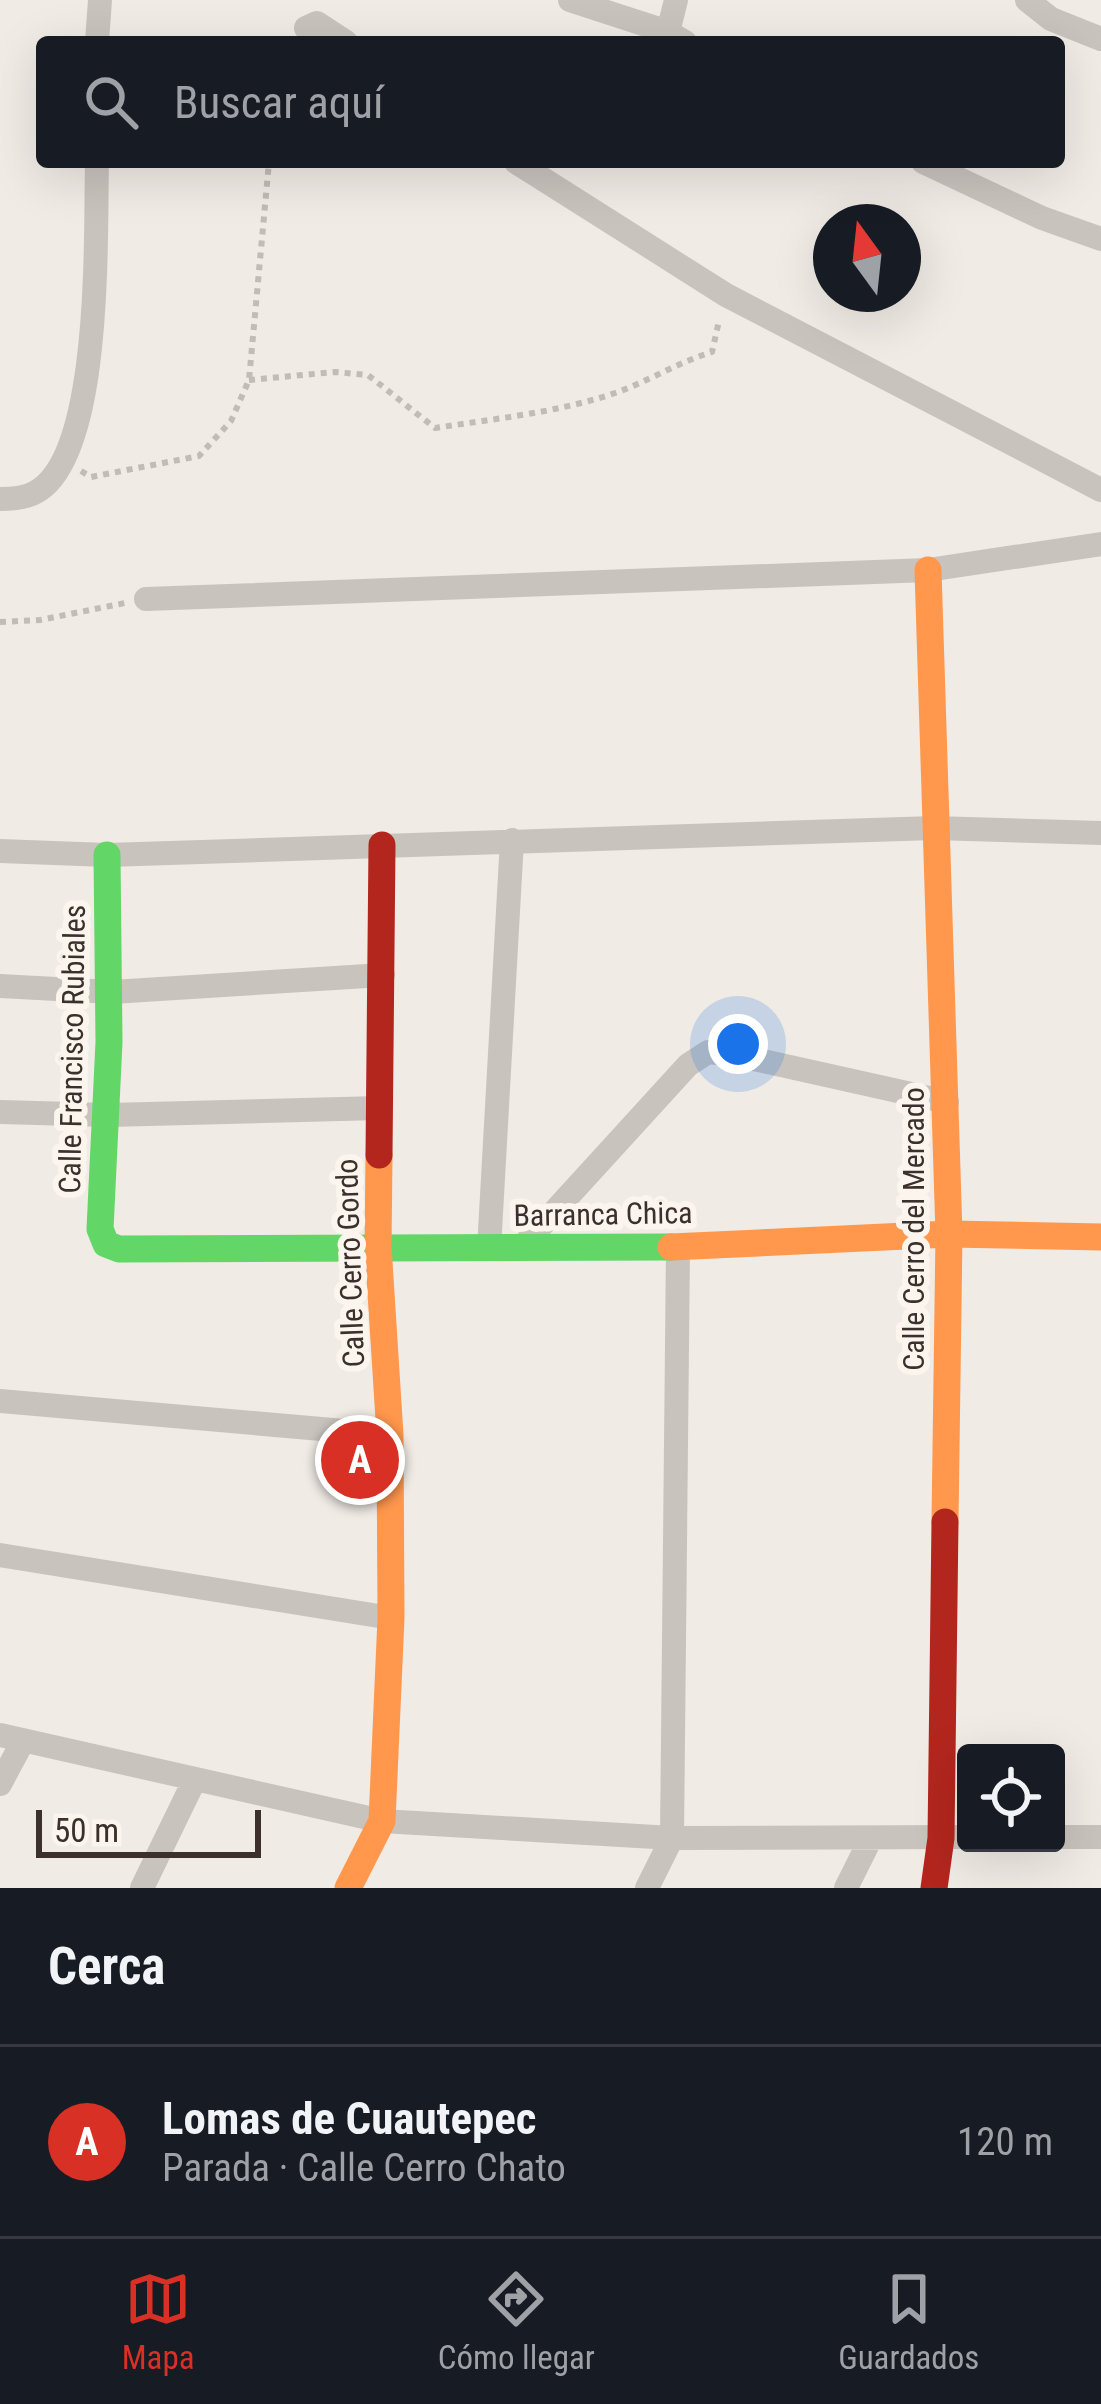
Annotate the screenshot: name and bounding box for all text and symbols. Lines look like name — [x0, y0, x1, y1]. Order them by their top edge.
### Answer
search box — [36, 36, 1065, 168]
icon: search — [78, 69, 144, 135]
text: Buscar aquí — [174, 76, 384, 129]
north arrow — [813, 204, 921, 312]
street label: Calle Francisco Rubiales — [52, 904, 92, 1194]
your location — [708, 1014, 768, 1074]
street label: Calle Cerro del Mercado — [896, 1087, 931, 1371]
street label: Calle Cerro Gordo — [329, 1158, 371, 1368]
street label: Barranca Chica — [513, 1195, 693, 1233]
pin: A — [321, 1415, 399, 1505]
map controls — [957, 1744, 1065, 1852]
button: locate — [957, 1744, 1065, 1852]
scale bar — [36, 1804, 261, 1857]
text: 50 m — [54, 1811, 119, 1850]
text: Cerca — [48, 1937, 165, 1996]
text: Lomas de Cuautepec — [162, 2092, 536, 2145]
text: A — [75, 2119, 99, 2165]
text: 120 m — [957, 2119, 1053, 2165]
text: Parada · Calle Cerro Chato — [162, 2145, 566, 2191]
tab: Mapa — [122, 2266, 194, 2377]
tab: Cómo llegar — [438, 2266, 595, 2377]
tab: Guardados — [838, 2266, 979, 2377]

